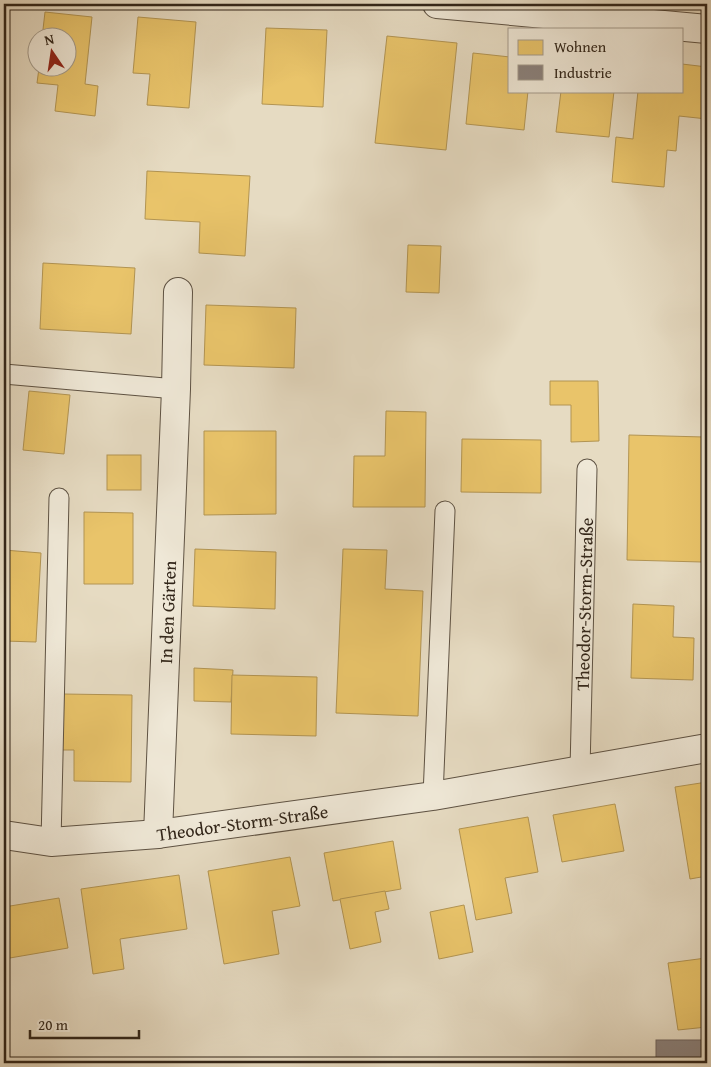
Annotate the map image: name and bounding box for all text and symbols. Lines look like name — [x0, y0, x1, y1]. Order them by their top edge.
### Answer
north arrow — [28, 28, 78, 78]
text: N — [42, 28, 57, 50]
legend — [508, 28, 684, 92]
text: Wohnen — [554, 36, 607, 57]
text: Industrie — [554, 62, 612, 83]
street label: Theodor-Storm-Straße — [568, 517, 599, 691]
street label: In den Gärten — [151, 560, 183, 664]
street label: Theodor-Storm-Straße — [155, 797, 330, 848]
scale bar — [30, 1007, 139, 1039]
text: 20 m — [38, 1014, 69, 1035]

